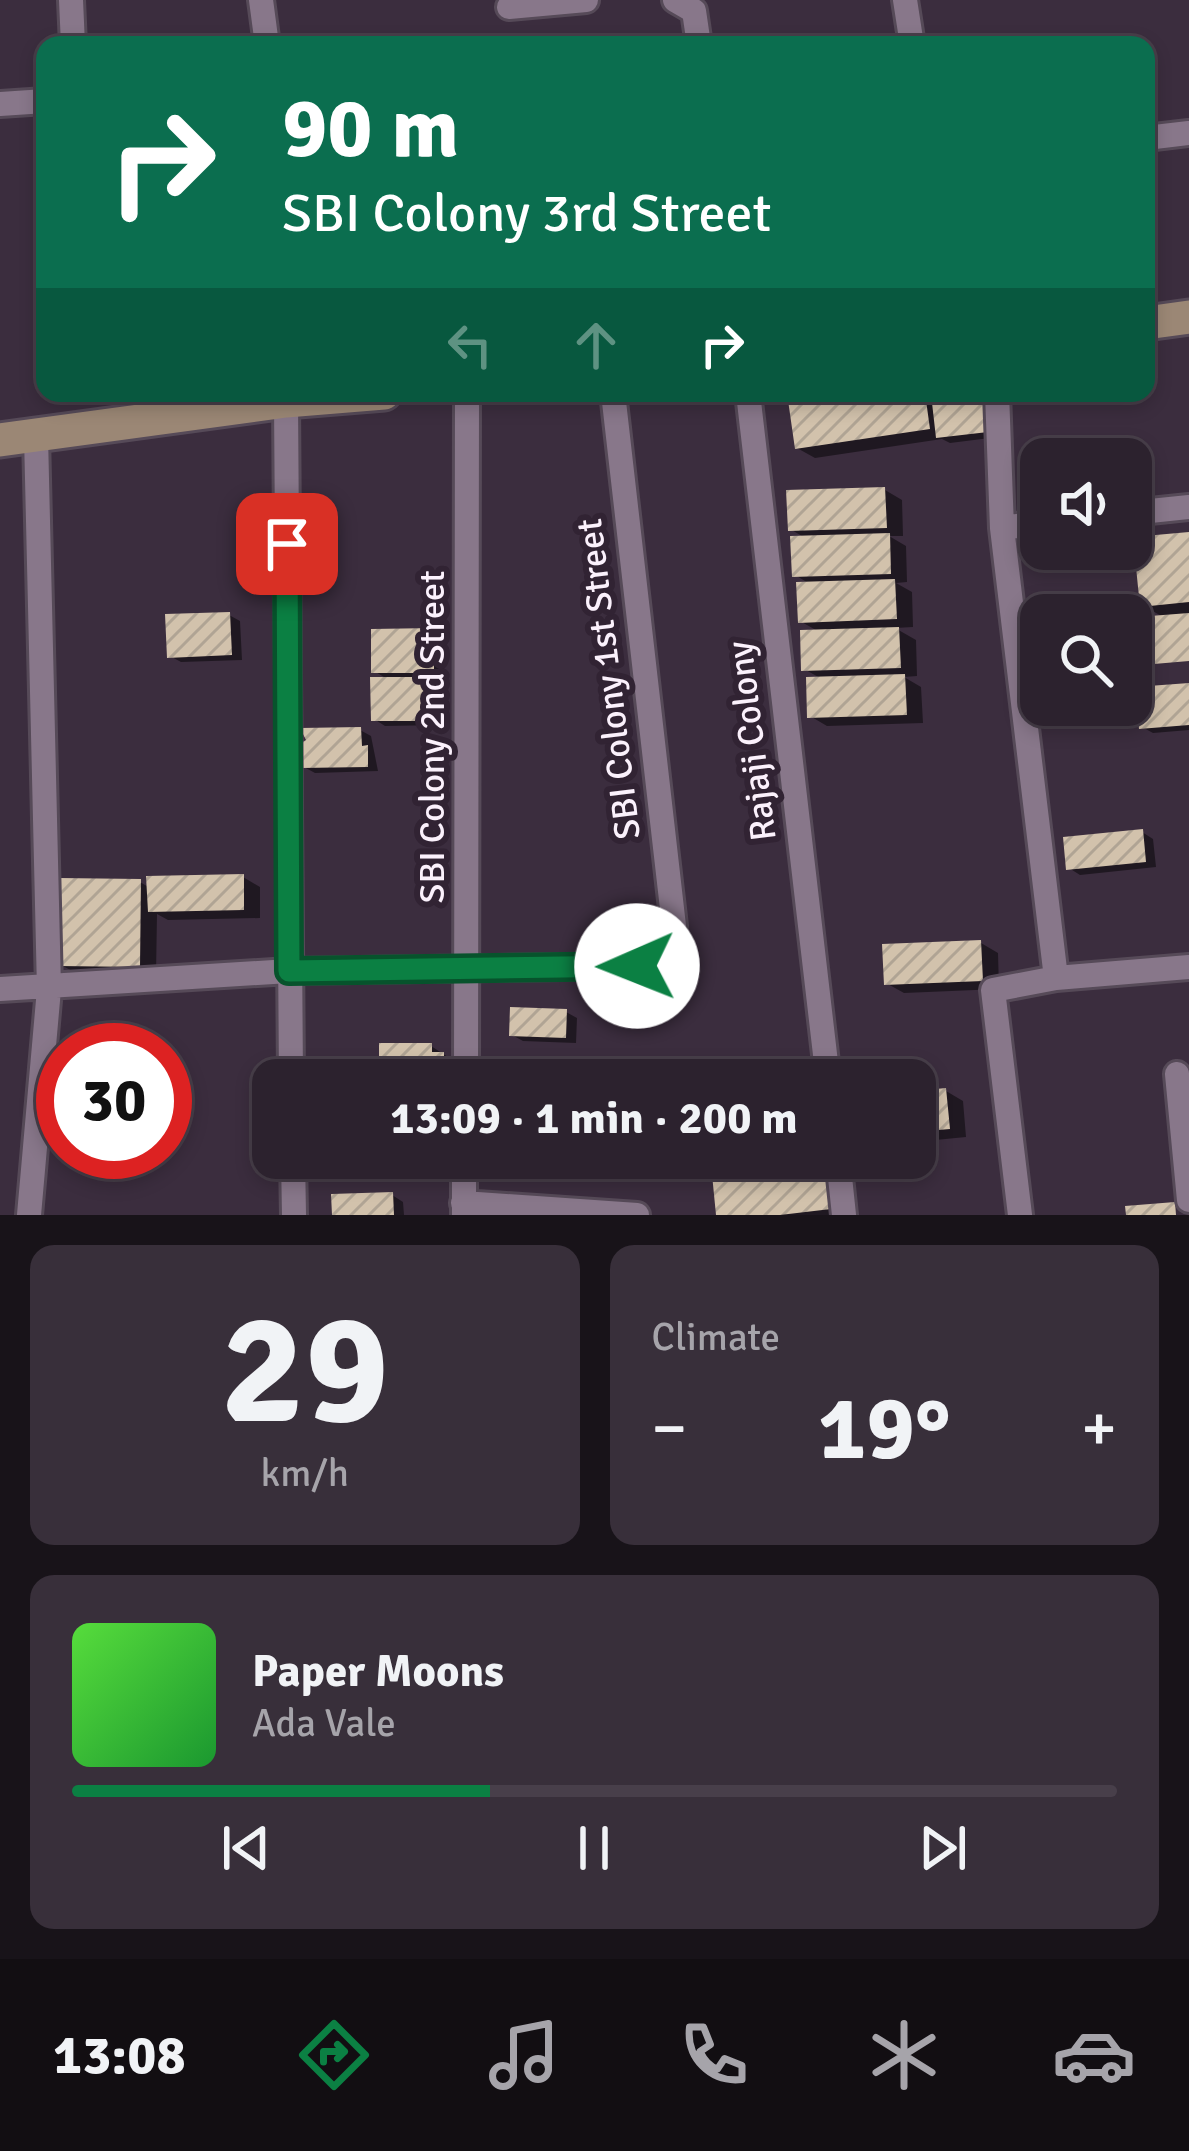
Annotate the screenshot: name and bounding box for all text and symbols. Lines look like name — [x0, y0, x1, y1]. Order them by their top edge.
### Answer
text: 90 m — [282, 77, 459, 181]
icon: right — [84, 84, 240, 240]
text: SBI Colony 3rd Street — [282, 180, 772, 247]
icon: left — [437, 312, 503, 378]
icon: ahead — [563, 312, 629, 378]
icon: right — [689, 312, 755, 378]
map controls — [1020, 438, 1152, 726]
button: sound — [1020, 438, 1152, 570]
pin — [236, 493, 338, 595]
icon: arrive — [254, 511, 320, 577]
street label: SBI Colony 1st Street — [567, 516, 651, 842]
street label: SBI Colony 2nd Street — [410, 570, 455, 904]
button: search — [1020, 594, 1152, 726]
street label: Rajaji Colony — [717, 639, 787, 843]
position arrow — [574, 903, 700, 1029]
speed limit sign: 30 — [36, 1023, 192, 1179]
text: 13:09 · 1 min · 200 m — [390, 1091, 798, 1146]
text: 29 — [221, 1274, 389, 1467]
text: Climate — [652, 1313, 780, 1361]
text: 19° — [818, 1373, 951, 1484]
text: − — [652, 1388, 687, 1469]
text: + — [1081, 1388, 1117, 1469]
text: km/h — [261, 1449, 349, 1497]
text: Paper Moons — [252, 1644, 504, 1699]
text: Ada Vale — [252, 1699, 396, 1747]
icon: previous — [213, 1815, 279, 1881]
icon: pause — [561, 1815, 627, 1881]
icon: next — [910, 1815, 976, 1881]
icon: directions — [292, 2013, 376, 2097]
icon: music — [482, 2013, 566, 2097]
icon: phone — [672, 2013, 756, 2097]
icon: climate — [862, 2013, 946, 2097]
icon: car — [1052, 2013, 1136, 2097]
text: 13:08 — [53, 2022, 186, 2089]

